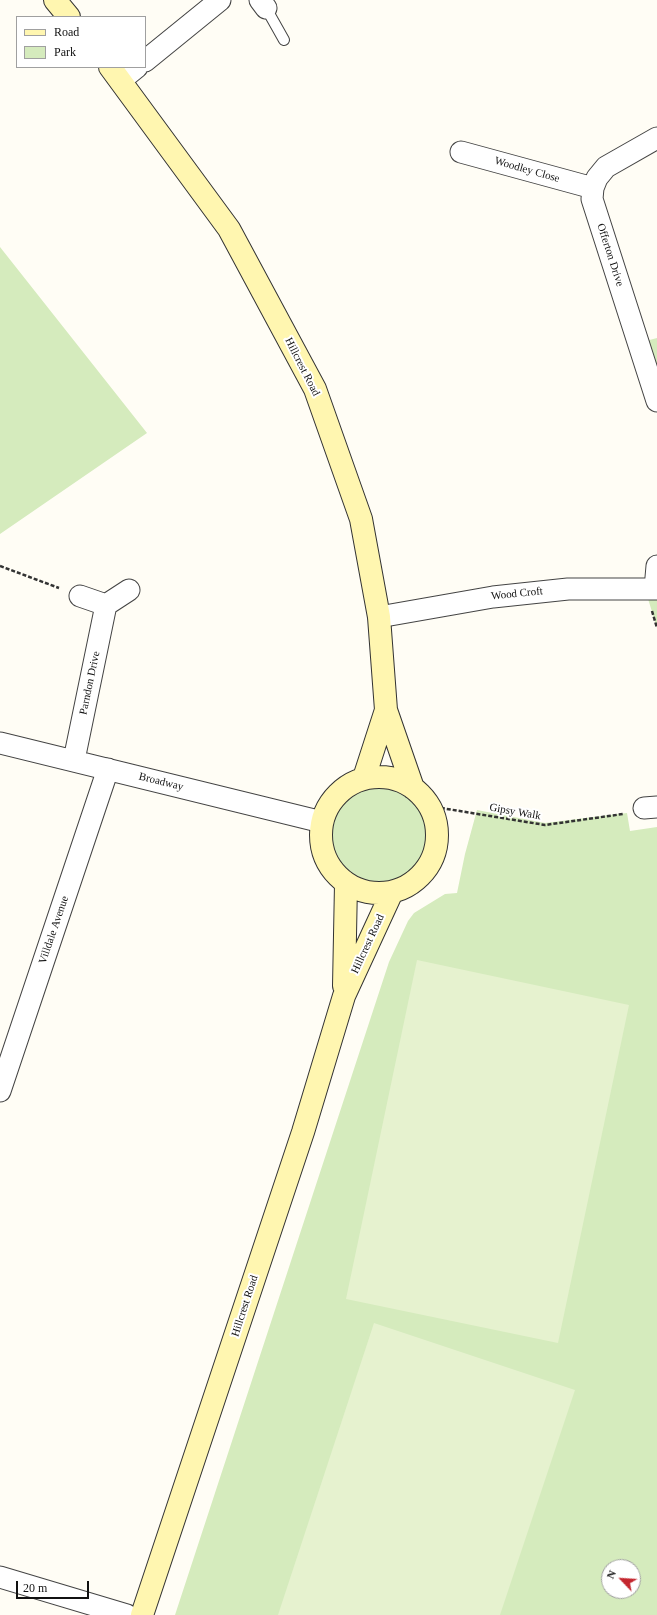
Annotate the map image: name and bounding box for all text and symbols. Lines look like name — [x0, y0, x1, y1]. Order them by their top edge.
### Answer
legend — [16, 16, 146, 68]
text: Road — [54, 25, 79, 39]
text: Park — [54, 45, 76, 59]
street label: Woodley Close — [493, 154, 561, 186]
street label: Offerton Drive — [594, 222, 626, 288]
street label: Hillcrest Road — [282, 336, 322, 398]
street label: Wood Croft — [490, 585, 544, 603]
street label: Parndon Drive — [77, 650, 103, 716]
street label: Broadway — [137, 770, 185, 794]
street label: Gipsy Walk — [488, 801, 542, 823]
street label: Villdale Avenue — [36, 894, 72, 966]
street label: Hillcrest Road — [349, 912, 387, 976]
street label: Hillcrest Road — [229, 1274, 261, 1338]
north arrow — [601, 1559, 641, 1599]
text: N — [604, 1568, 618, 1580]
scale bar — [18, 1573, 91, 1599]
text: 20 m — [23, 1581, 47, 1595]

